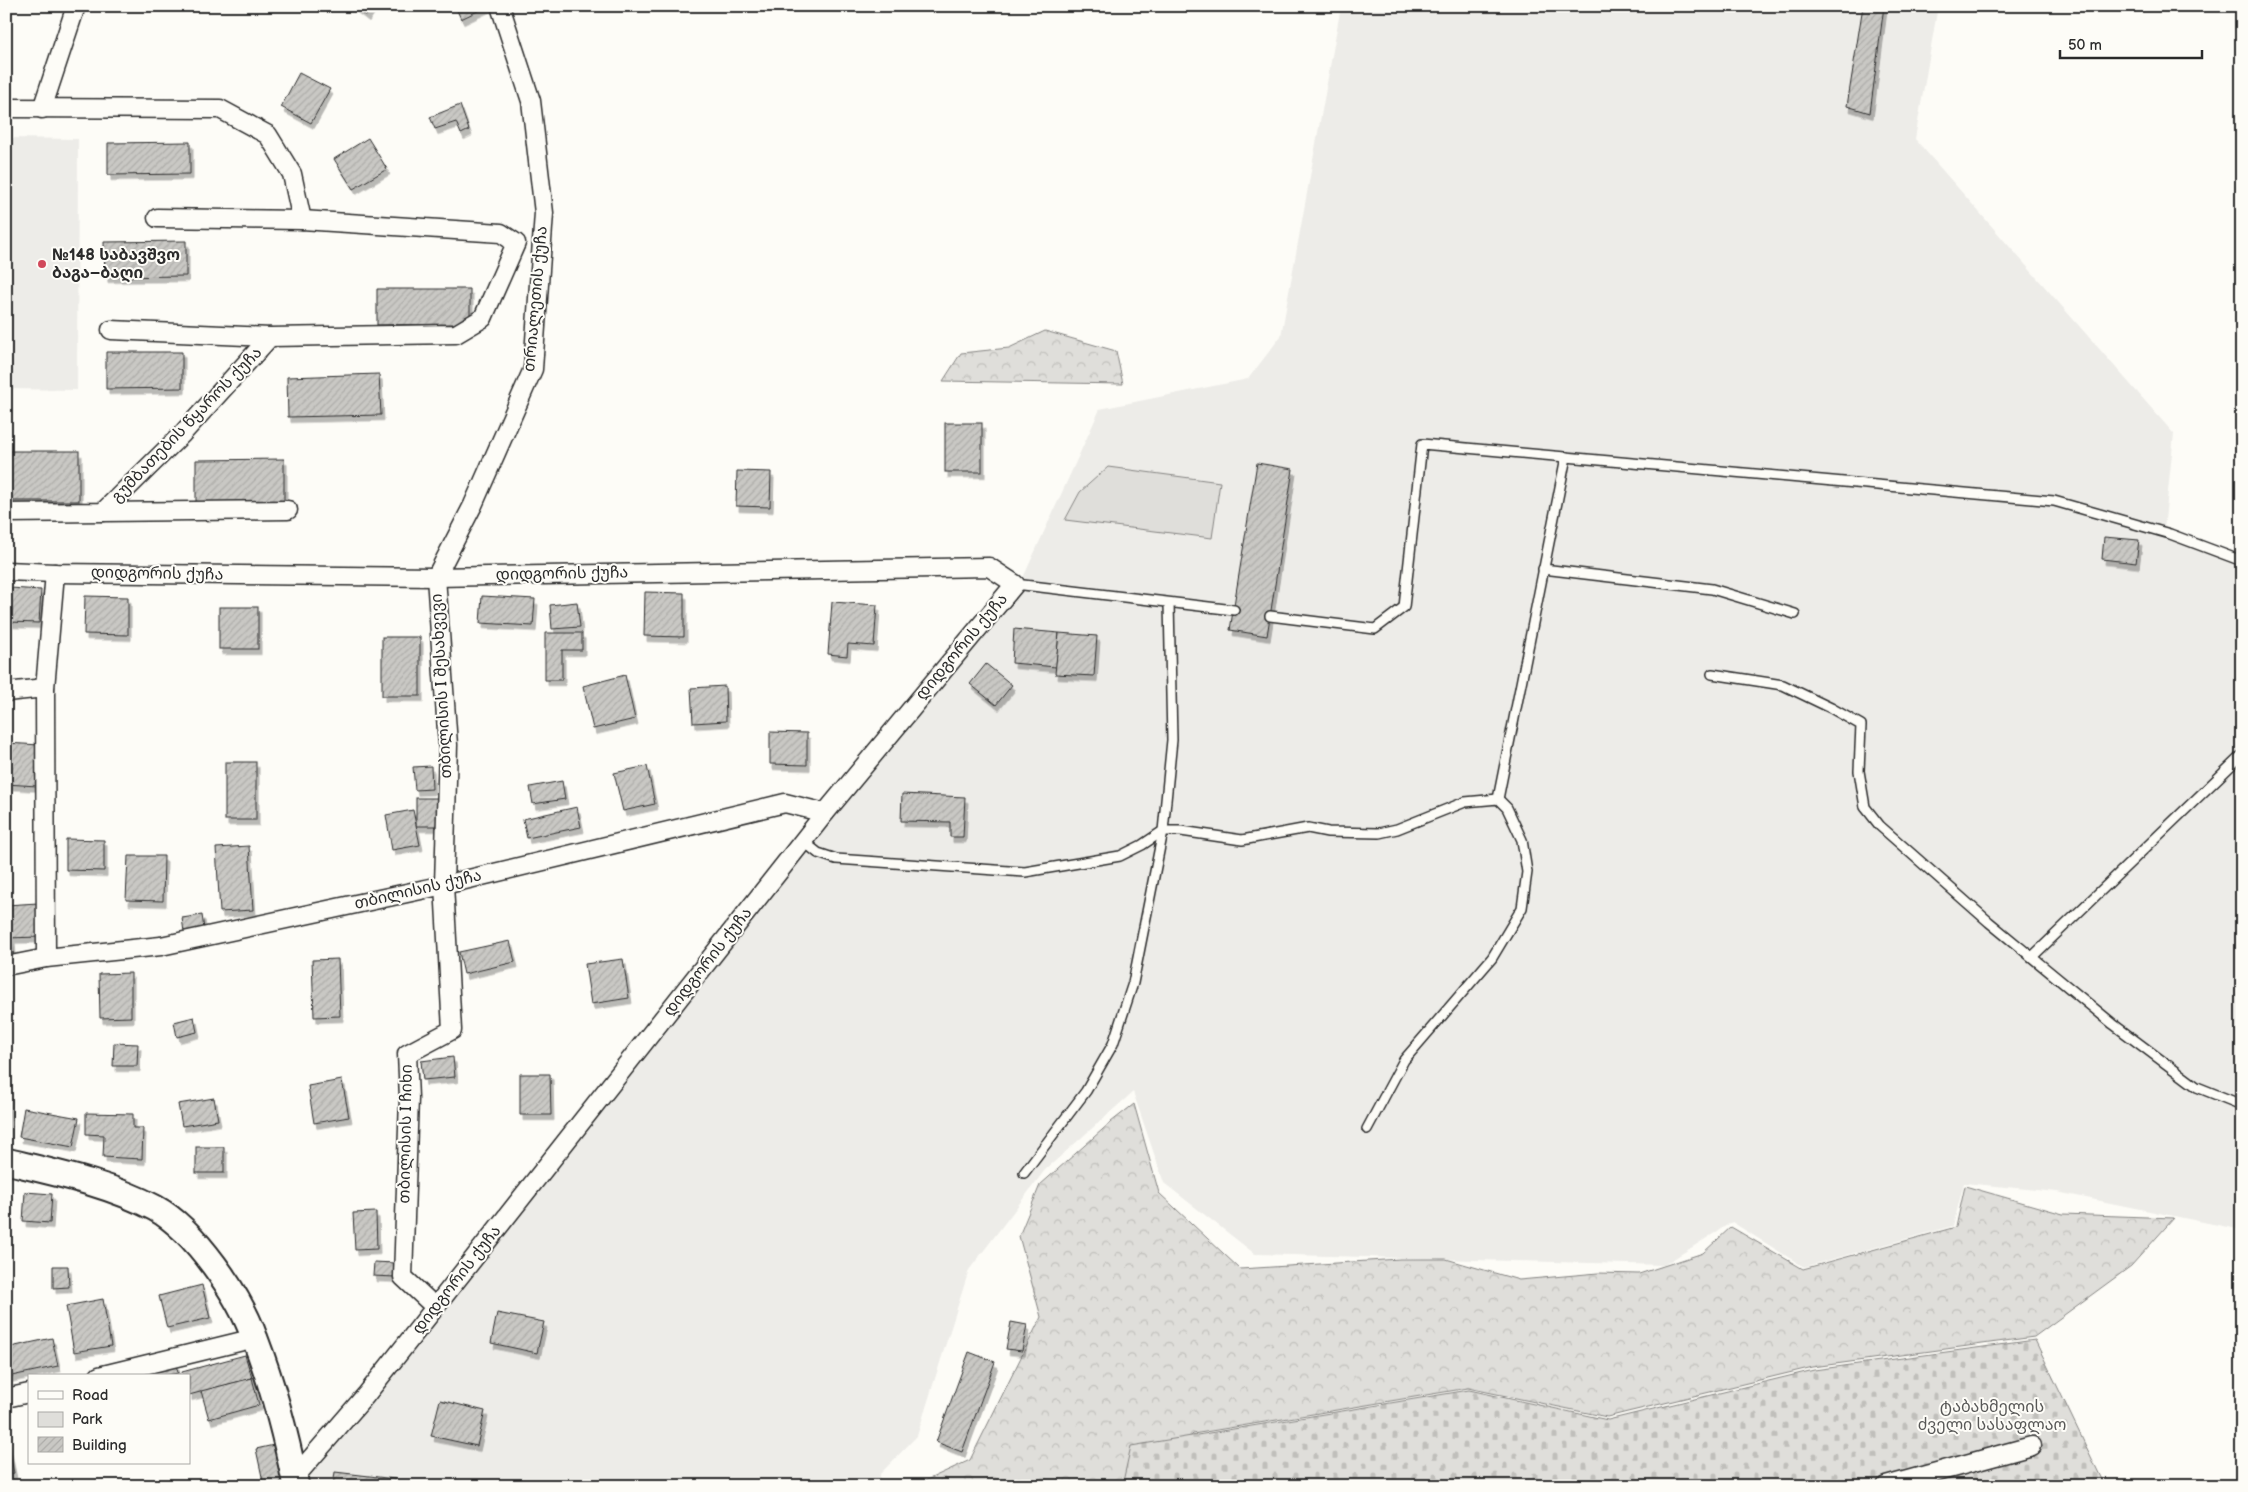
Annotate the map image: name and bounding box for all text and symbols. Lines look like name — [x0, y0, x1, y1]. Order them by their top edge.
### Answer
scale bar — [2060, 28, 2203, 60]
text: 50 m — [2068, 36, 2102, 55]
street label: თრიალეთის ქუჩა — [520, 225, 552, 373]
place label: №148 საბავშვო ბაგა–ბაღი — [52, 246, 180, 283]
marker: №148 საბავშვო ბაგა–ბაღი — [36, 258, 48, 270]
street label: გუმბათების წყაროს ქუჩა — [108, 343, 266, 507]
street label: დიდგორის ქუჩა — [91, 563, 223, 585]
street label: დიდგორის ქუჩა — [496, 563, 628, 585]
street label: დიდგორის ქუჩა — [912, 590, 1012, 704]
street label: თბილისის I შესახვევი — [428, 593, 456, 779]
street label: თბილისის ქუჩა — [353, 866, 483, 914]
street label: დიდგორის ქუჩა — [660, 904, 756, 1020]
street label: თბილისის I ჩიხი — [395, 1064, 417, 1204]
street label: დიდგორის ქუჩა — [409, 1222, 505, 1338]
legend — [28, 1374, 190, 1464]
text: Road — [72, 1386, 108, 1405]
park label: ტაბახმელის ძველი სასაფლაო — [1918, 1398, 2066, 1435]
text: Park — [72, 1410, 103, 1429]
text: Building — [72, 1436, 127, 1455]

